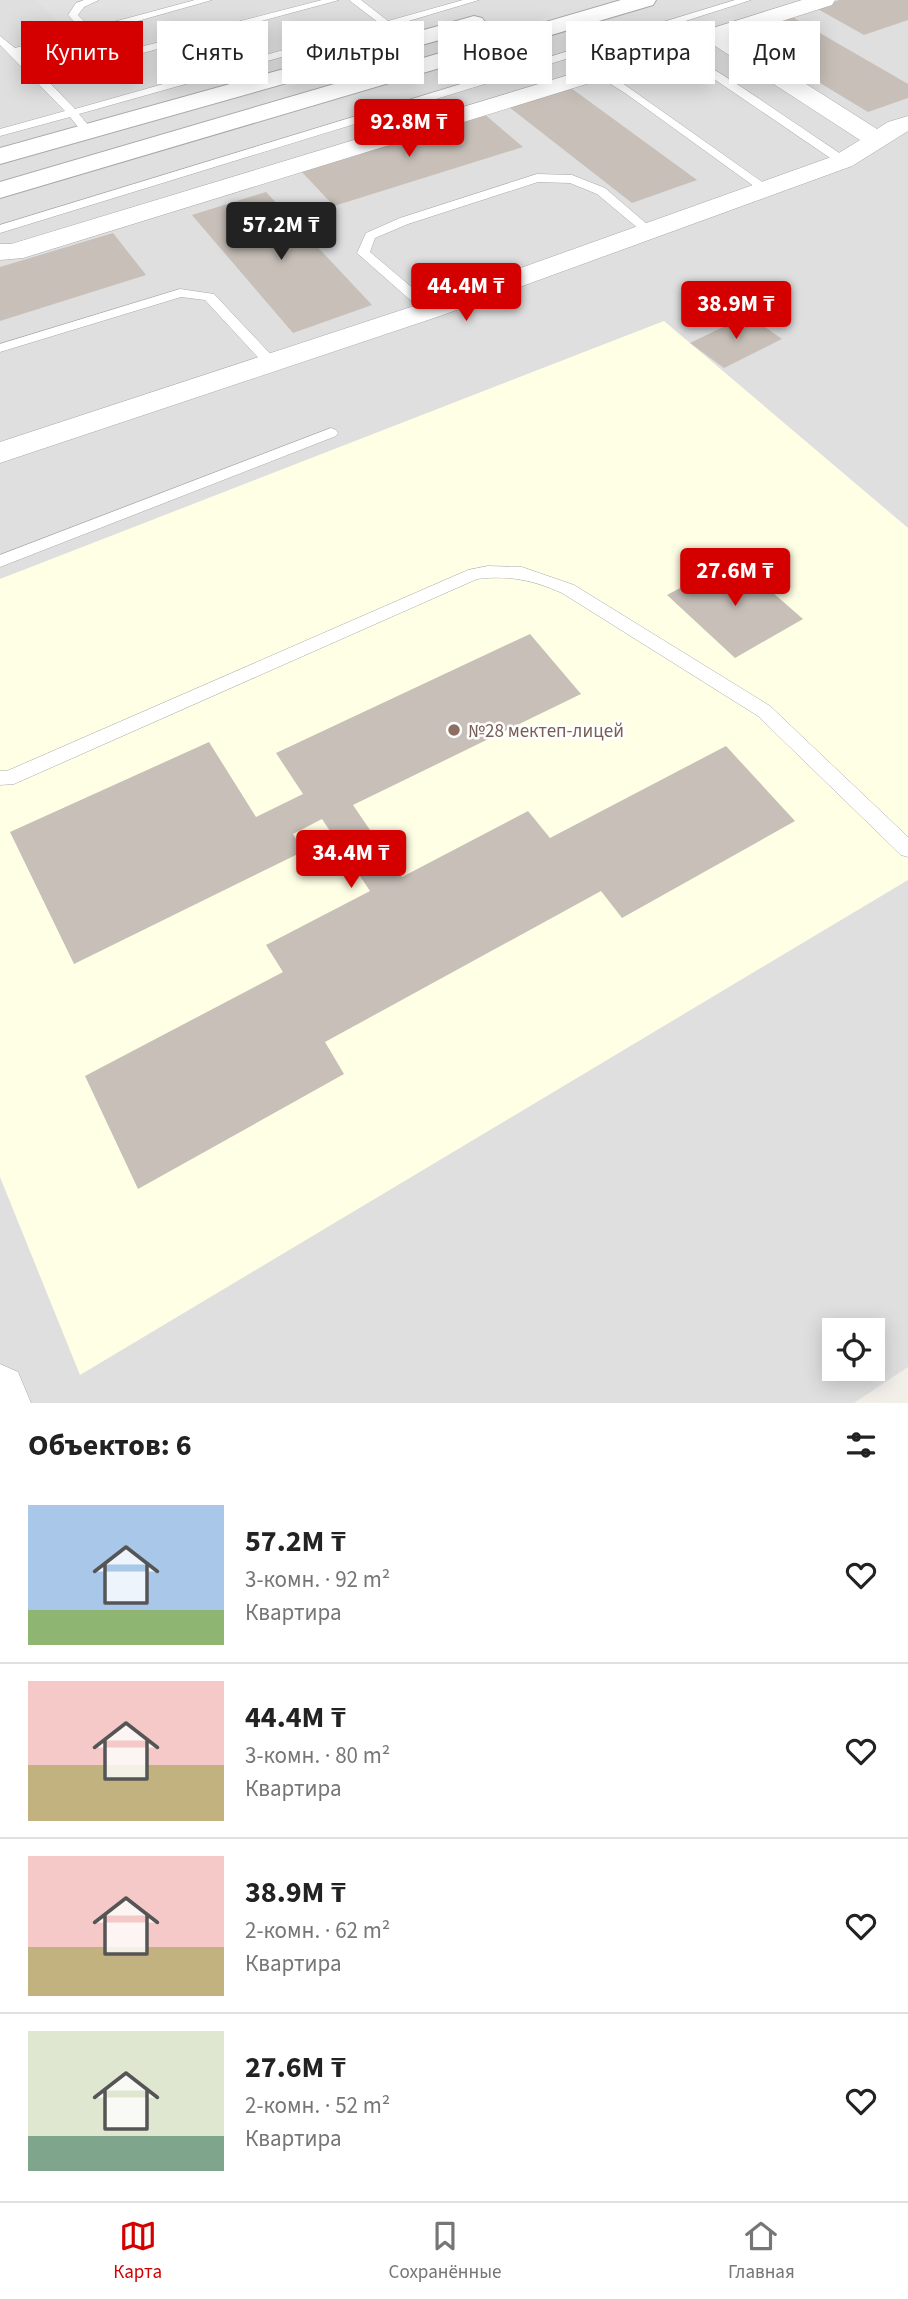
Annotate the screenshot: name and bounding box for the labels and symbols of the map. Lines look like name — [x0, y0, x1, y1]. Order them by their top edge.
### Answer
pin: 92.8M ₸ — [344, 100, 474, 159]
pin: 57.2M ₸ — [216, 202, 346, 262]
pin: 44.4M ₸ — [401, 264, 531, 323]
pin: 38.9M ₸ — [671, 282, 801, 341]
pin: 27.6M ₸ — [670, 548, 800, 608]
place label: №28 мектеп-лицей — [468, 718, 624, 745]
marker: №28 мектеп-лицей — [446, 722, 462, 738]
pin: 34.4M ₸ — [286, 830, 416, 890]

